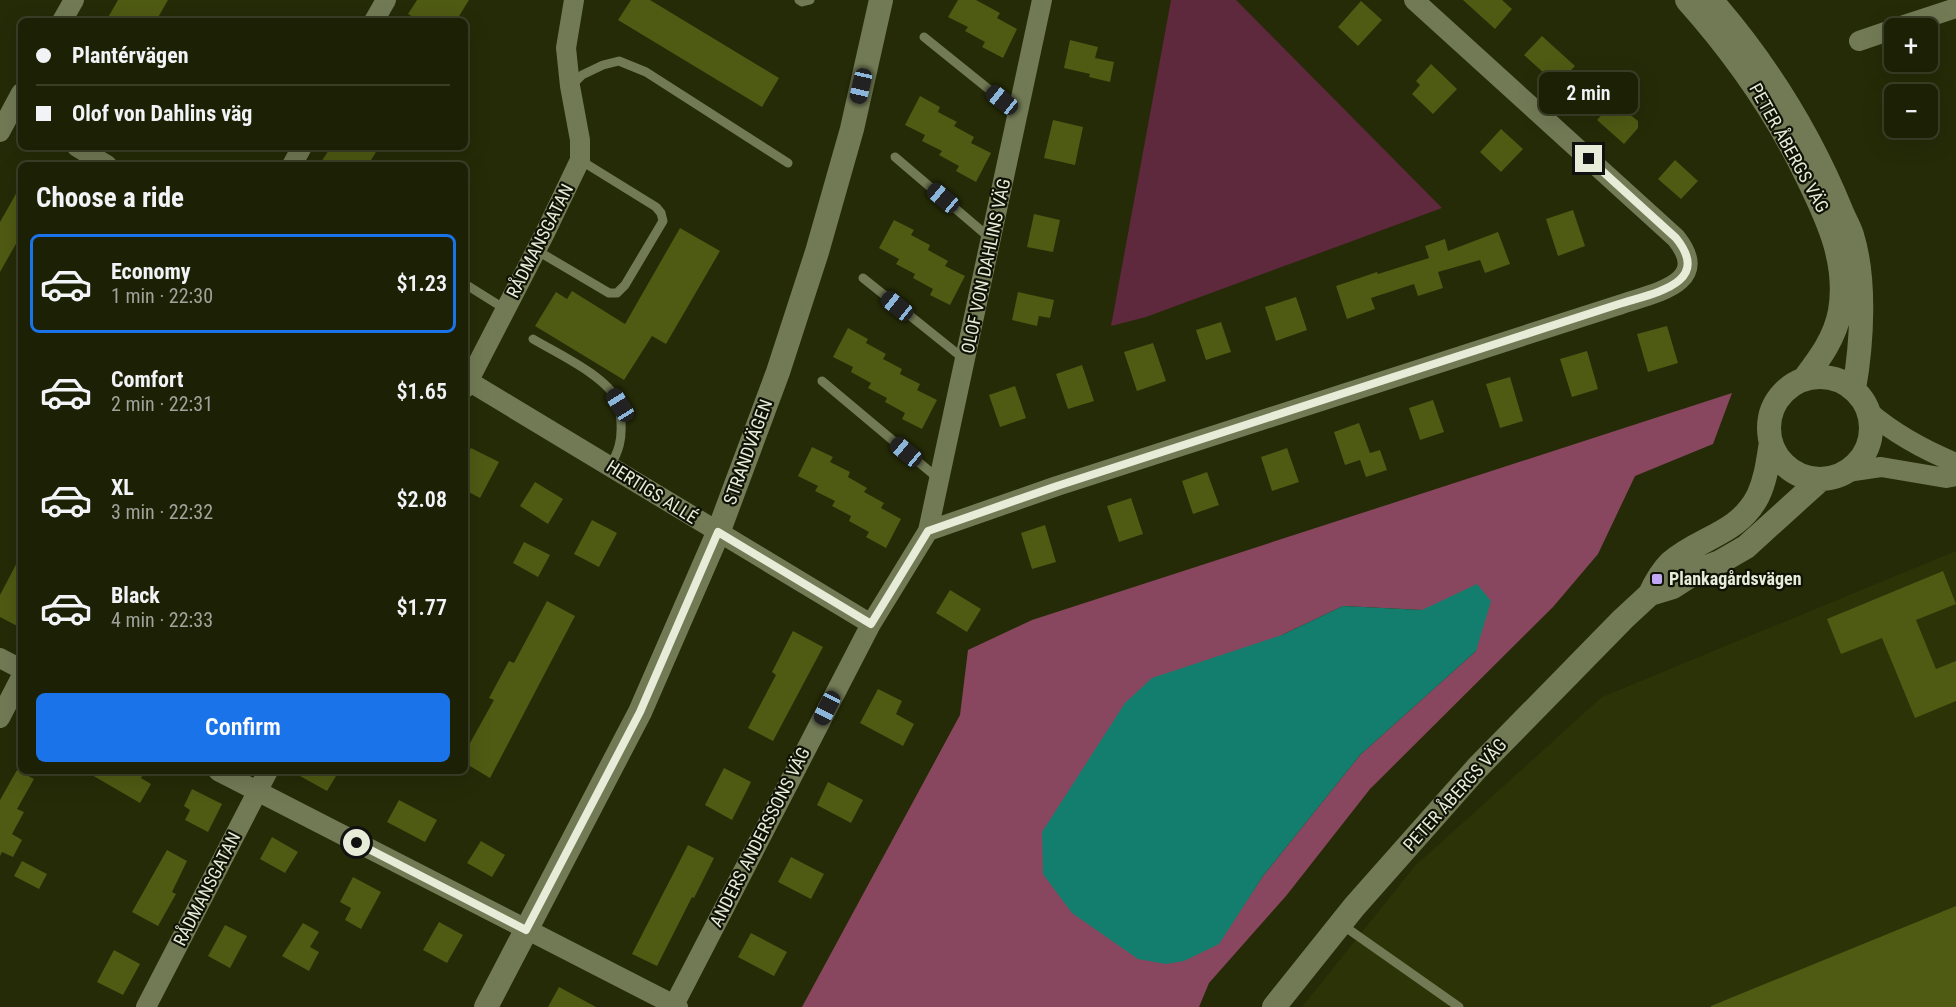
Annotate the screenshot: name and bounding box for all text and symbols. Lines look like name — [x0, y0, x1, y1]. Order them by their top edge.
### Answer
map controls — [1884, 18, 1938, 138]
button: + — [1884, 18, 1938, 72]
text: Plantérvägen — [72, 43, 189, 68]
car — [848, 66, 874, 106]
callout: 2 min — [1540, 72, 1638, 114]
street label: PETER ÅBERGS VÄG — [1745, 79, 1834, 216]
text: 2 min — [1566, 81, 1611, 105]
car — [982, 82, 1022, 118]
button: − — [1884, 84, 1938, 138]
text: Olof von Dahlins väg — [72, 101, 252, 126]
route end — [1575, 145, 1602, 172]
street label: OLOF VON DAHLINS VÄG — [957, 177, 1014, 355]
street label: RÅDMANSGATAN — [501, 180, 577, 301]
car — [923, 180, 963, 216]
text: Choose a ride — [36, 182, 184, 214]
icon: car — [39, 257, 93, 311]
text: Economy — [111, 259, 191, 284]
text: $1.23 — [396, 271, 447, 296]
text: 1 min · 22:30 — [111, 284, 213, 308]
car — [877, 288, 917, 324]
icon: car — [39, 365, 93, 419]
text: Comfort — [111, 367, 184, 392]
text: $1.65 — [396, 379, 447, 404]
car — [603, 385, 637, 425]
text: 2 min · 22:31 — [111, 392, 213, 416]
street label: STRANDVÄGEN — [719, 396, 776, 507]
car — [886, 434, 926, 470]
street label: HERTIGS ALLÉ — [603, 455, 702, 528]
icon: car — [39, 473, 93, 527]
text: XL — [111, 475, 134, 500]
text: $2.08 — [396, 487, 447, 512]
text: 3 min · 22:32 — [111, 500, 213, 524]
place label: Plankagårdsvägen — [1669, 568, 1802, 589]
marker: Plankagårdsvägen — [1650, 572, 1664, 586]
icon: car — [39, 581, 93, 635]
text: Black — [111, 583, 160, 608]
text: $1.77 — [396, 595, 447, 620]
text: 4 min · 22:33 — [111, 608, 213, 632]
car — [811, 688, 843, 728]
button: Confirm — [36, 693, 450, 762]
street label: PETER ÅBERGS VÄG — [1398, 733, 1511, 855]
street label: ANDERS ANDERSSONS VÄG — [705, 744, 814, 930]
street label: RÅDMANSGATAN — [168, 828, 244, 949]
route start — [343, 829, 370, 856]

